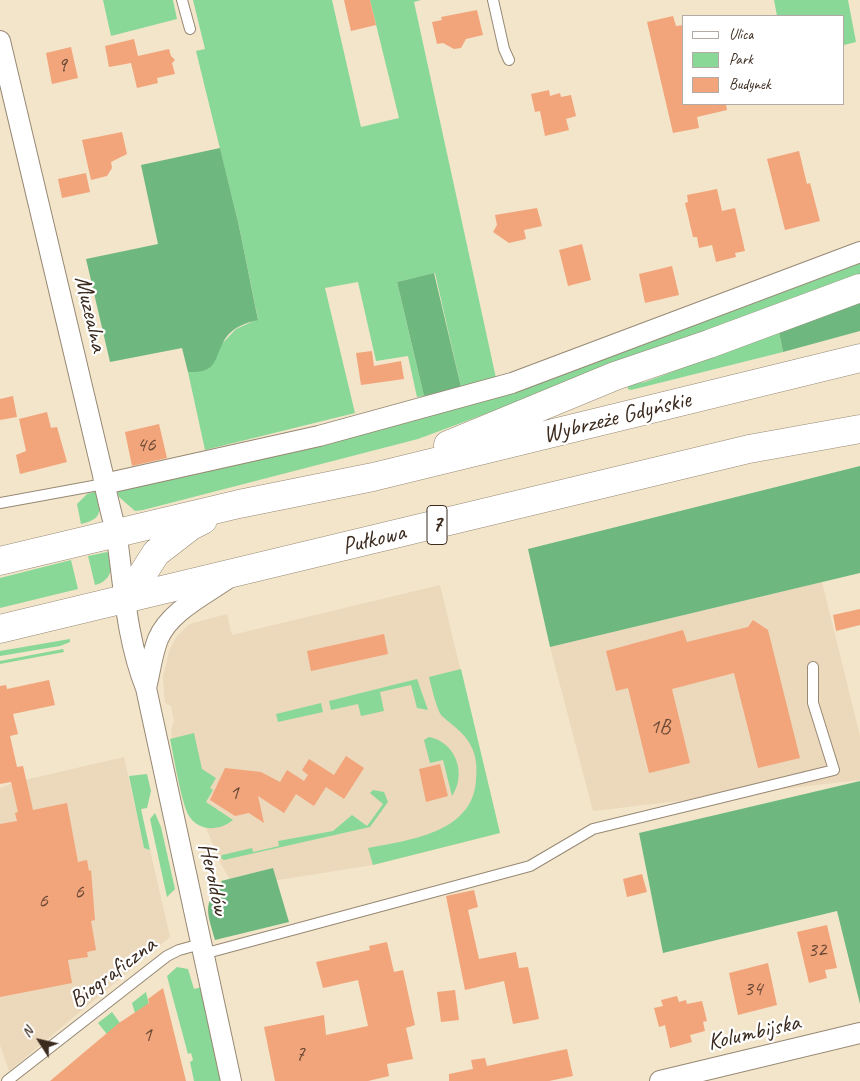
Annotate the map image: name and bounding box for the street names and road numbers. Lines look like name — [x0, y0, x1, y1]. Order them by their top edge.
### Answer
street label: Muzealna — [67, 273, 113, 355]
street label: Wybrzeże Gdyńskie — [540, 386, 694, 450]
road number: 7 — [427, 506, 447, 544]
street label: Pułkowa — [339, 518, 409, 562]
street label: Heroldów — [191, 840, 235, 918]
street label: Biograficzna — [64, 931, 162, 1015]
street label: Kolumbijska — [705, 1008, 803, 1058]

